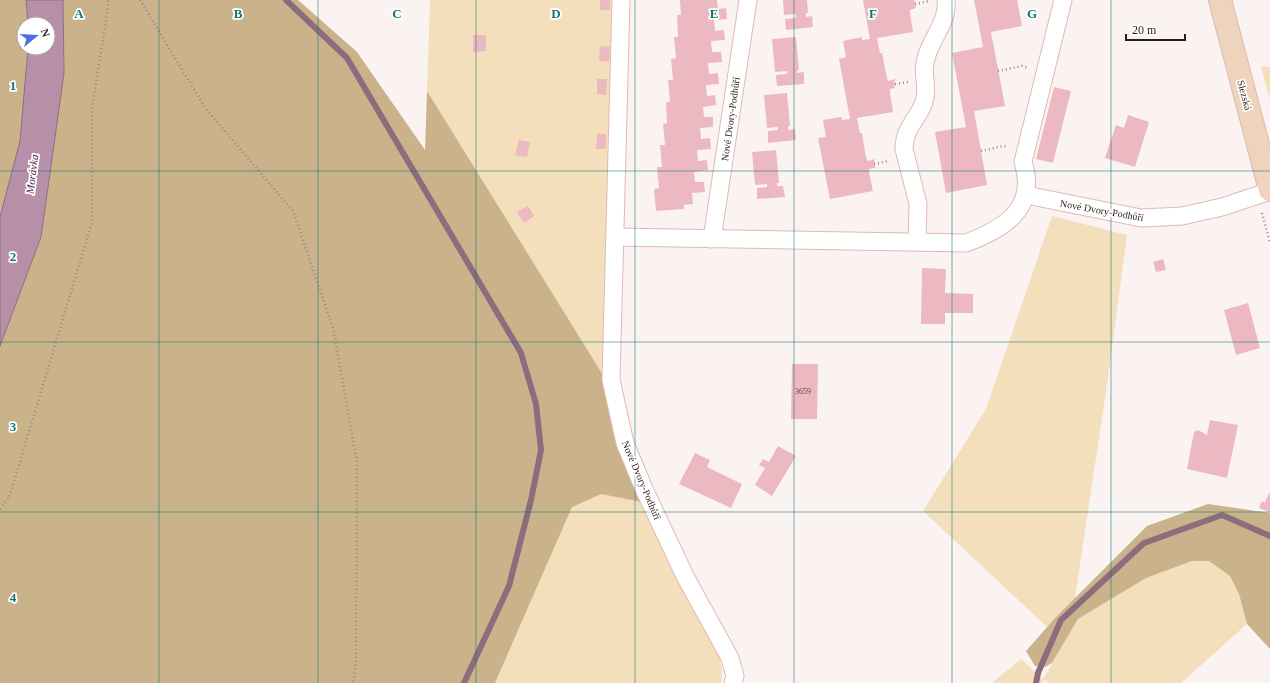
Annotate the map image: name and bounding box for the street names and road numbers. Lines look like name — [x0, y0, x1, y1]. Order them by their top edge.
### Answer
street label: Nové Dvory-Podhůří — [719, 76, 742, 162]
street label: Slezská — [1235, 79, 1254, 112]
street label: Nové Dvory-Podhůří — [1059, 198, 1145, 223]
street label: Nové Dvory-Podhůří — [620, 439, 663, 522]

